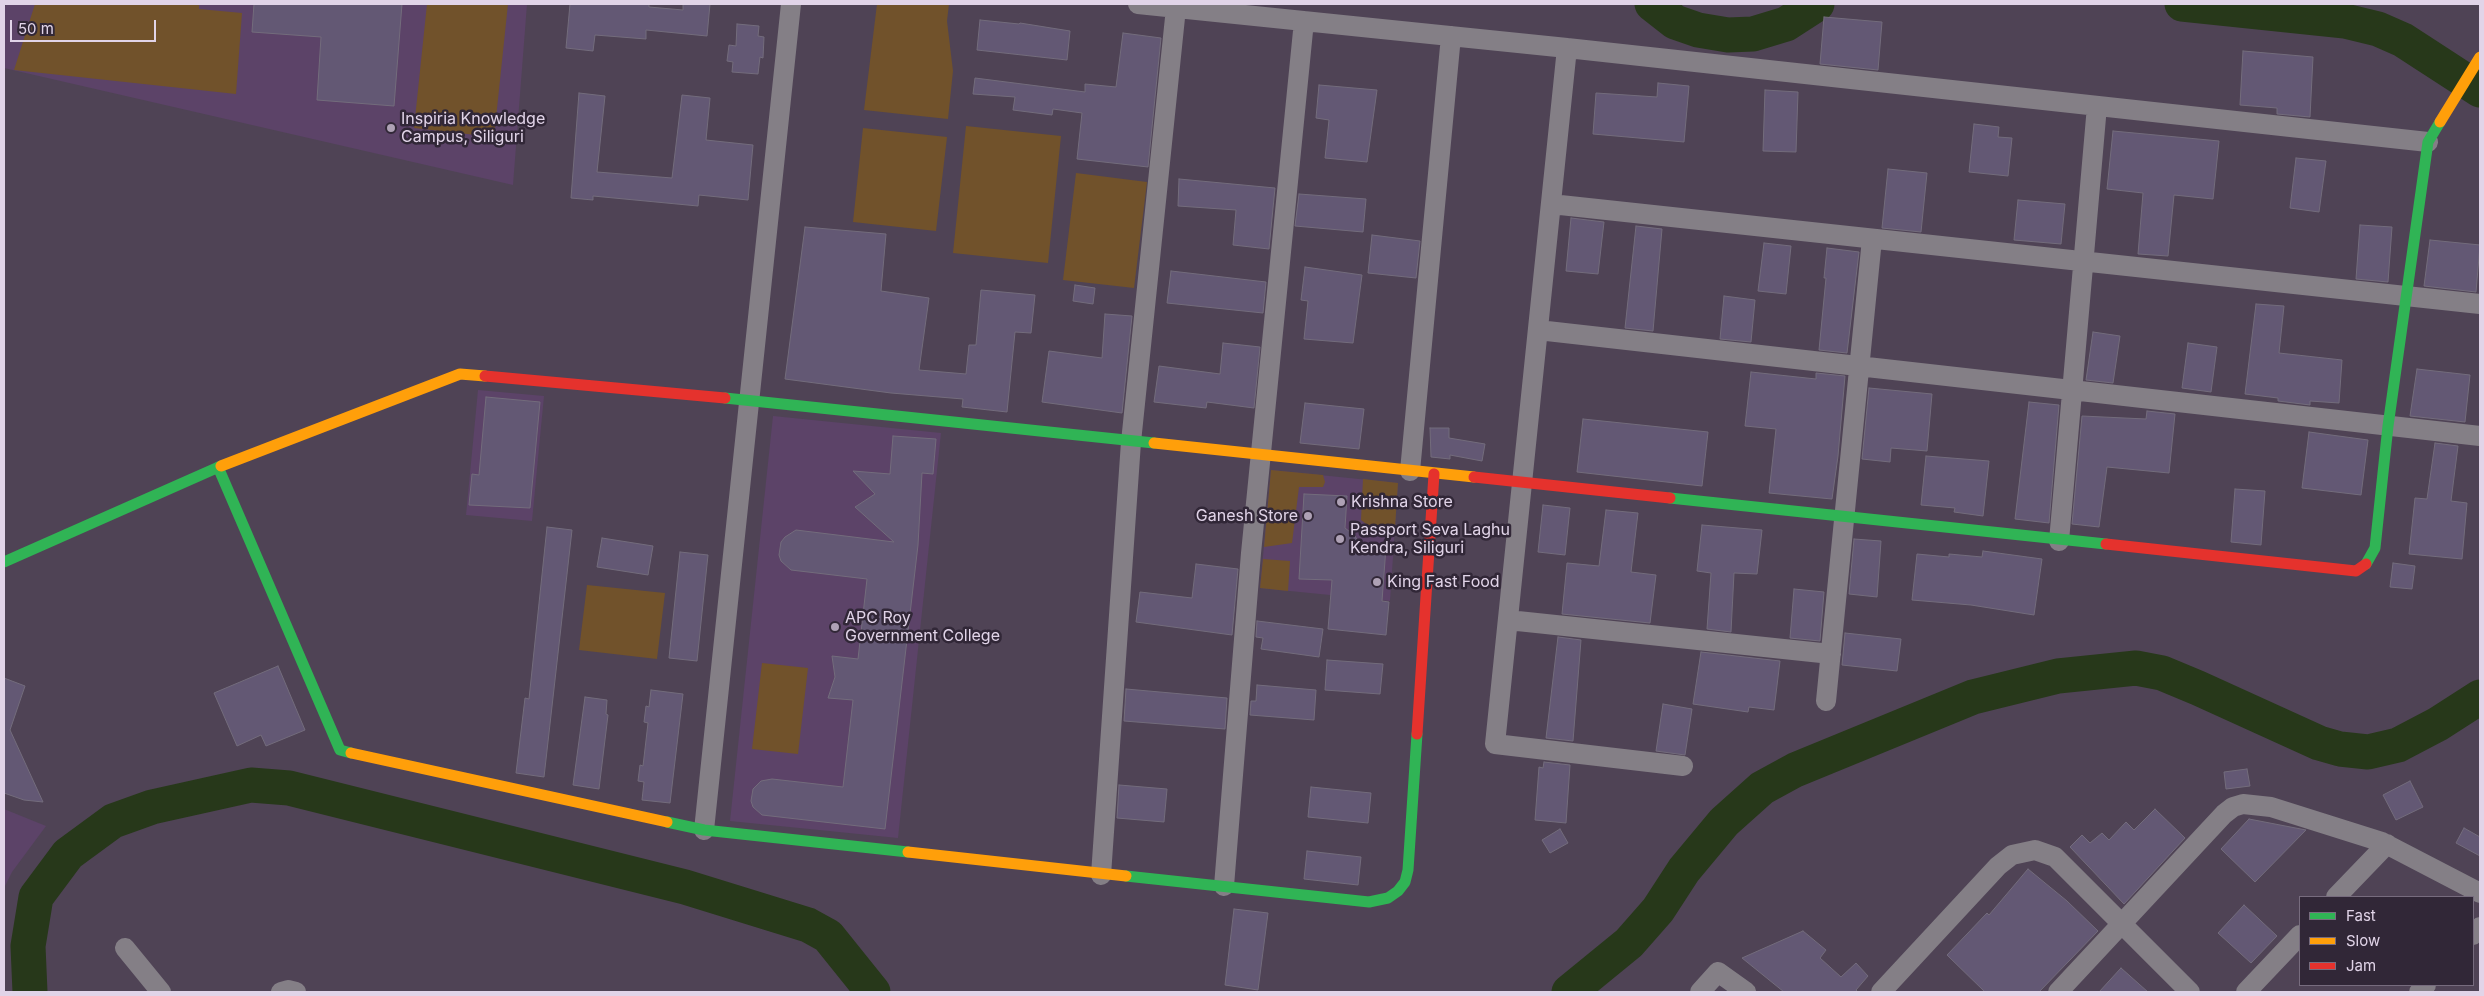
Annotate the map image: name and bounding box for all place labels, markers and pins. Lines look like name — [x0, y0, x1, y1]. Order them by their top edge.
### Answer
place label: Inspiria Knowledge Campus, Siliguri — [401, 109, 545, 147]
marker: Inspiria Knowledge Campus, Siliguri — [385, 122, 397, 134]
place label: Krishna Store — [1351, 492, 1453, 512]
marker: Krishna Store — [1335, 496, 1347, 508]
place label: Ganesh Store — [1196, 506, 1298, 526]
marker: Ganesh Store — [1302, 510, 1314, 522]
place label: Passport Seva Laghu Kendra, Siliguri — [1350, 520, 1510, 558]
marker: Passport Seva Laghu Kendra, Siliguri — [1334, 533, 1346, 545]
place label: King Fast Food — [1387, 572, 1500, 592]
marker: King Fast Food — [1371, 576, 1383, 588]
place label: APC Roy Government College — [845, 608, 1000, 646]
marker: APC Roy Government College — [829, 621, 841, 633]

